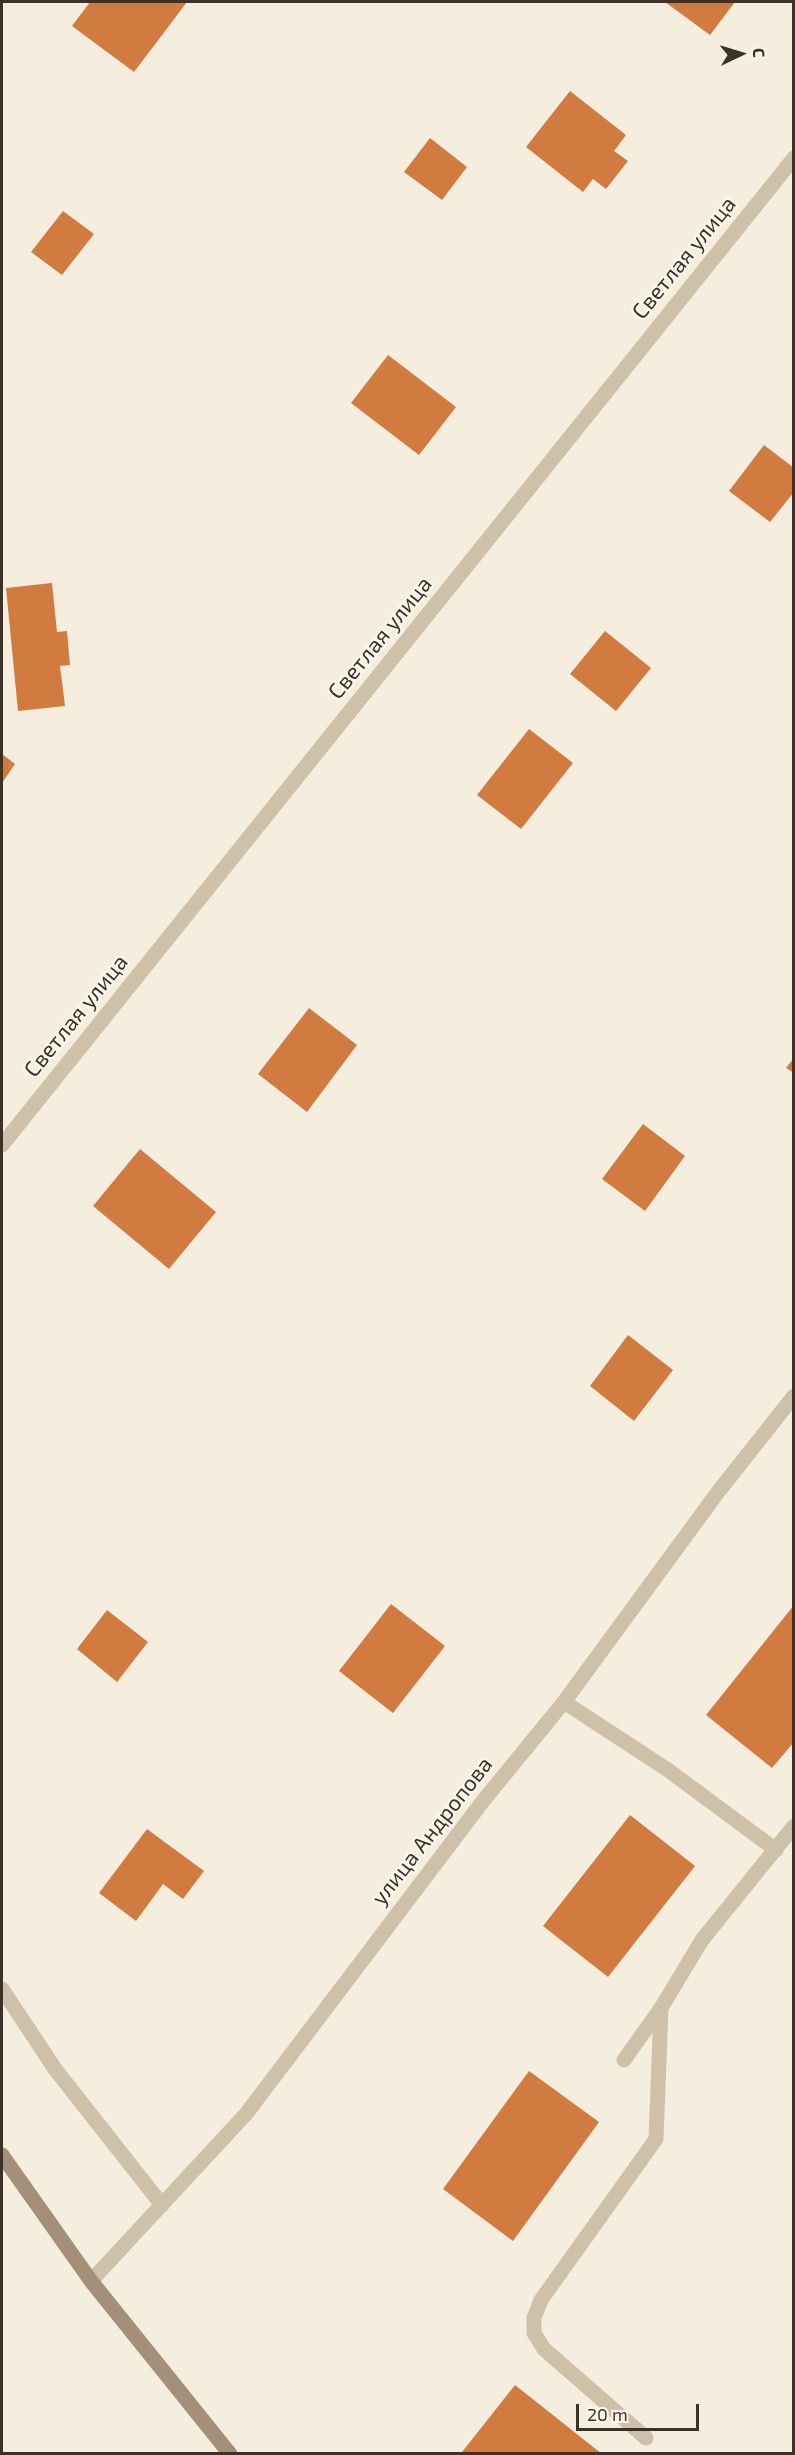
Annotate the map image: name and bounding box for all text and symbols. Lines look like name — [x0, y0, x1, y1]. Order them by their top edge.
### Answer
north arrow — [711, 24, 771, 84]
text: С — [750, 47, 769, 58]
street label: Светлая улица — [627, 192, 741, 324]
street label: Светлая улица — [323, 572, 437, 704]
street label: Светлая улица — [19, 950, 133, 1082]
street label: улица Андропова — [366, 1752, 498, 1910]
scale bar — [579, 2392, 702, 2430]
text: 20 m — [587, 2403, 628, 2425]

